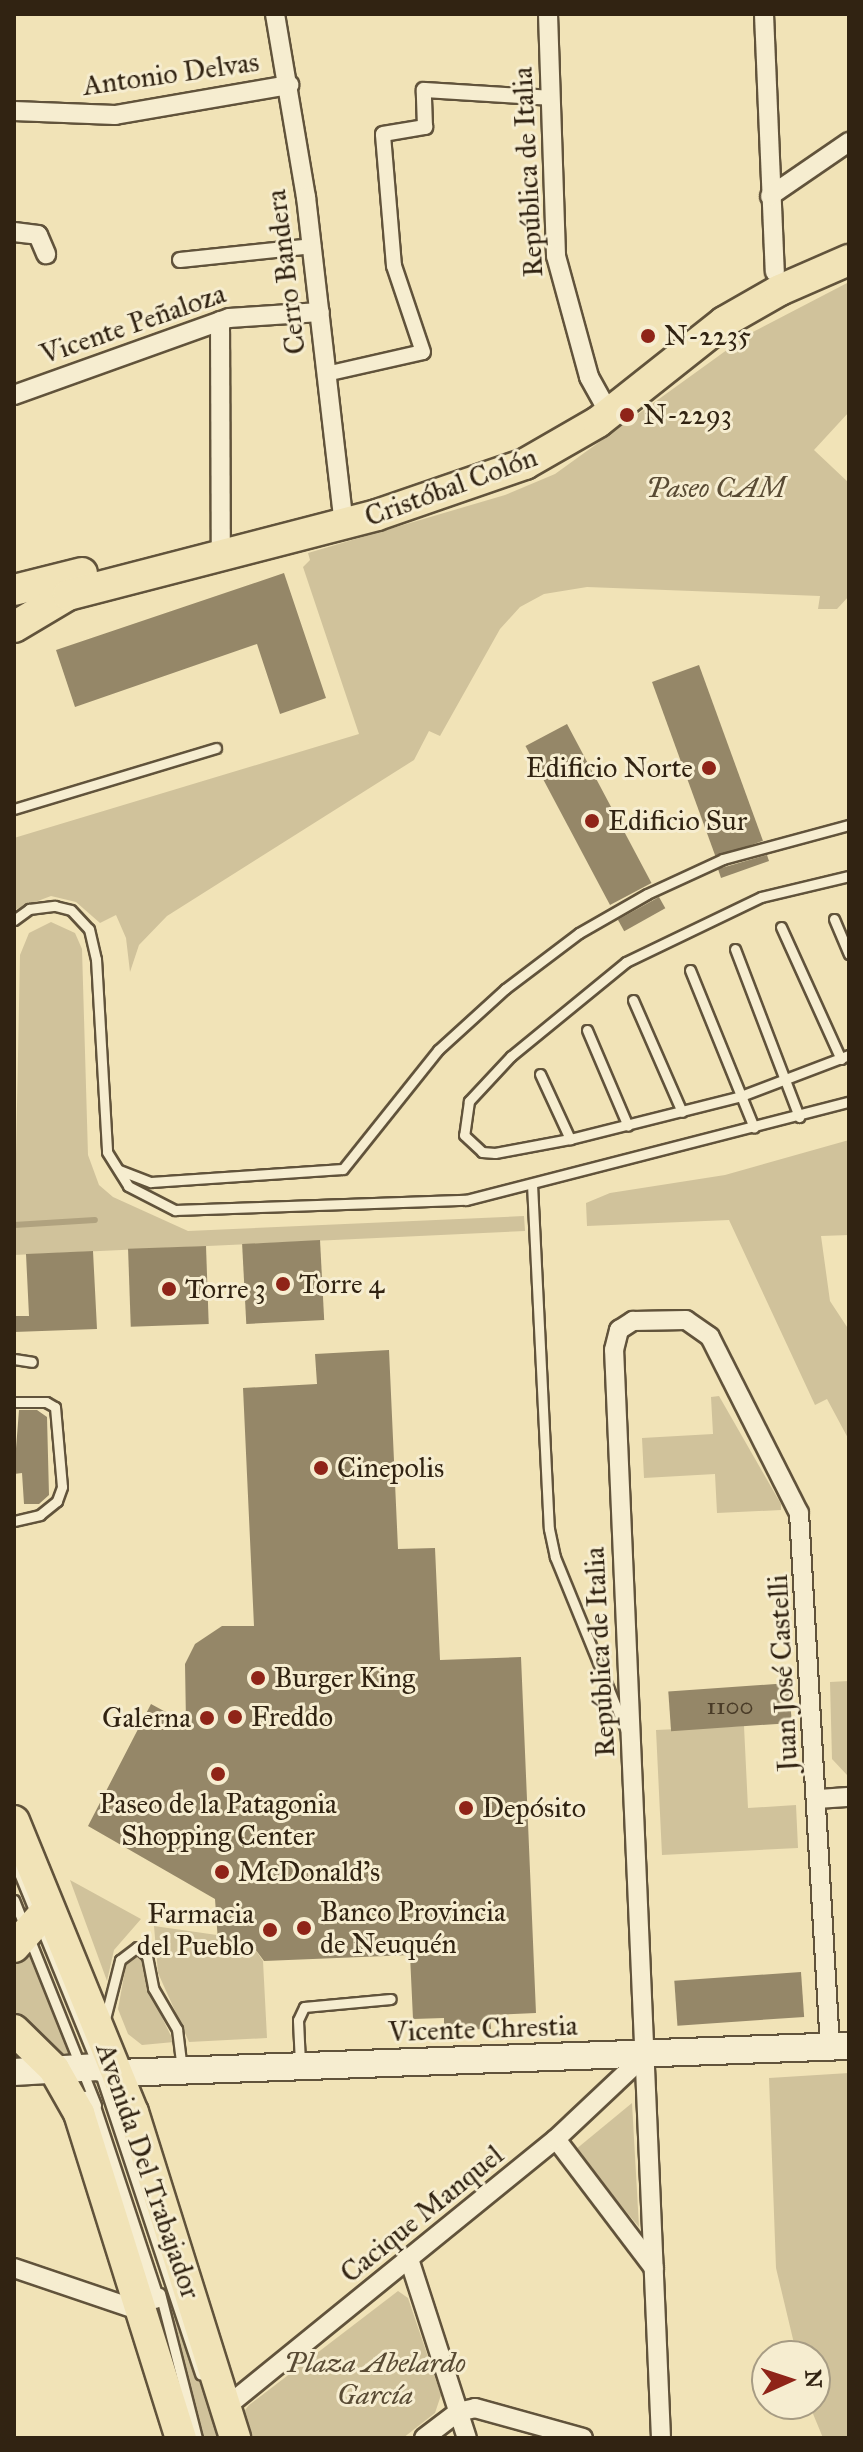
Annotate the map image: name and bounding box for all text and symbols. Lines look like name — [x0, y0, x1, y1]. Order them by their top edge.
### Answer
street label: Antonio Delvas — [81, 45, 261, 103]
street label: República de Italia — [506, 66, 550, 278]
street label: Cerro Bandera — [259, 188, 313, 356]
street label: Vicente Peñaloza — [36, 277, 230, 371]
place label: N-2235 — [664, 319, 751, 353]
marker: N-2235 — [639, 327, 657, 345]
place label: N-2293 — [643, 398, 732, 432]
marker: N-2293 — [618, 406, 636, 424]
street label: Cristóbal Colón — [360, 440, 542, 534]
park label: Paseo CAM — [646, 471, 786, 505]
place label: Edificio Norte — [526, 751, 693, 785]
marker: Edificio Norte — [700, 759, 718, 777]
place label: Edificio Sur — [608, 804, 747, 838]
marker: Edificio Sur — [583, 812, 601, 830]
place label: Torre 4 — [299, 1267, 384, 1301]
place label: Torre 3 — [185, 1272, 266, 1306]
marker: Torre 4 — [274, 1275, 292, 1293]
marker: Torre 3 — [160, 1280, 178, 1298]
place label: Cinepolis — [337, 1451, 444, 1485]
marker: Cinepolis — [312, 1459, 330, 1477]
street label: República de Italia — [578, 1546, 622, 1758]
street label: Juan José Castelli — [761, 1574, 805, 1772]
place label: Burger King — [274, 1661, 415, 1695]
marker: Burger King — [249, 1669, 267, 1687]
house number: 1100 — [707, 1693, 753, 1721]
place label: Freddo — [251, 1700, 333, 1734]
place label: Galerna — [102, 1701, 191, 1735]
marker: Freddo — [226, 1708, 244, 1726]
marker: Galerna — [198, 1709, 216, 1727]
marker: Paseo de la Patagonia Shopping Center — [209, 1765, 227, 1783]
place label: Paseo de la Patagonia Shopping Center — [99, 1787, 337, 1853]
place label: Depósito — [482, 1791, 586, 1825]
marker: Depósito — [457, 1799, 475, 1817]
place label: McDonald's — [238, 1855, 380, 1889]
marker: McDonald's — [213, 1863, 231, 1881]
place label: Banco Provincia de Neuquén — [320, 1895, 506, 1961]
place label: Farmacia del Pueblo — [137, 1897, 254, 1963]
marker: Banco Provincia de Neuquén — [295, 1919, 313, 1937]
marker: Farmacia del Pueblo — [261, 1921, 279, 1939]
street label: Vicente Chrestia — [388, 2009, 578, 2049]
street label: Avenida Del Trabajador — [88, 2039, 208, 2303]
street label: Cacique Manquel — [334, 2138, 510, 2290]
north arrow — [751, 2340, 831, 2420]
park label: Plaza Abelardo García — [284, 2346, 466, 2412]
text: N — [799, 2369, 827, 2389]

